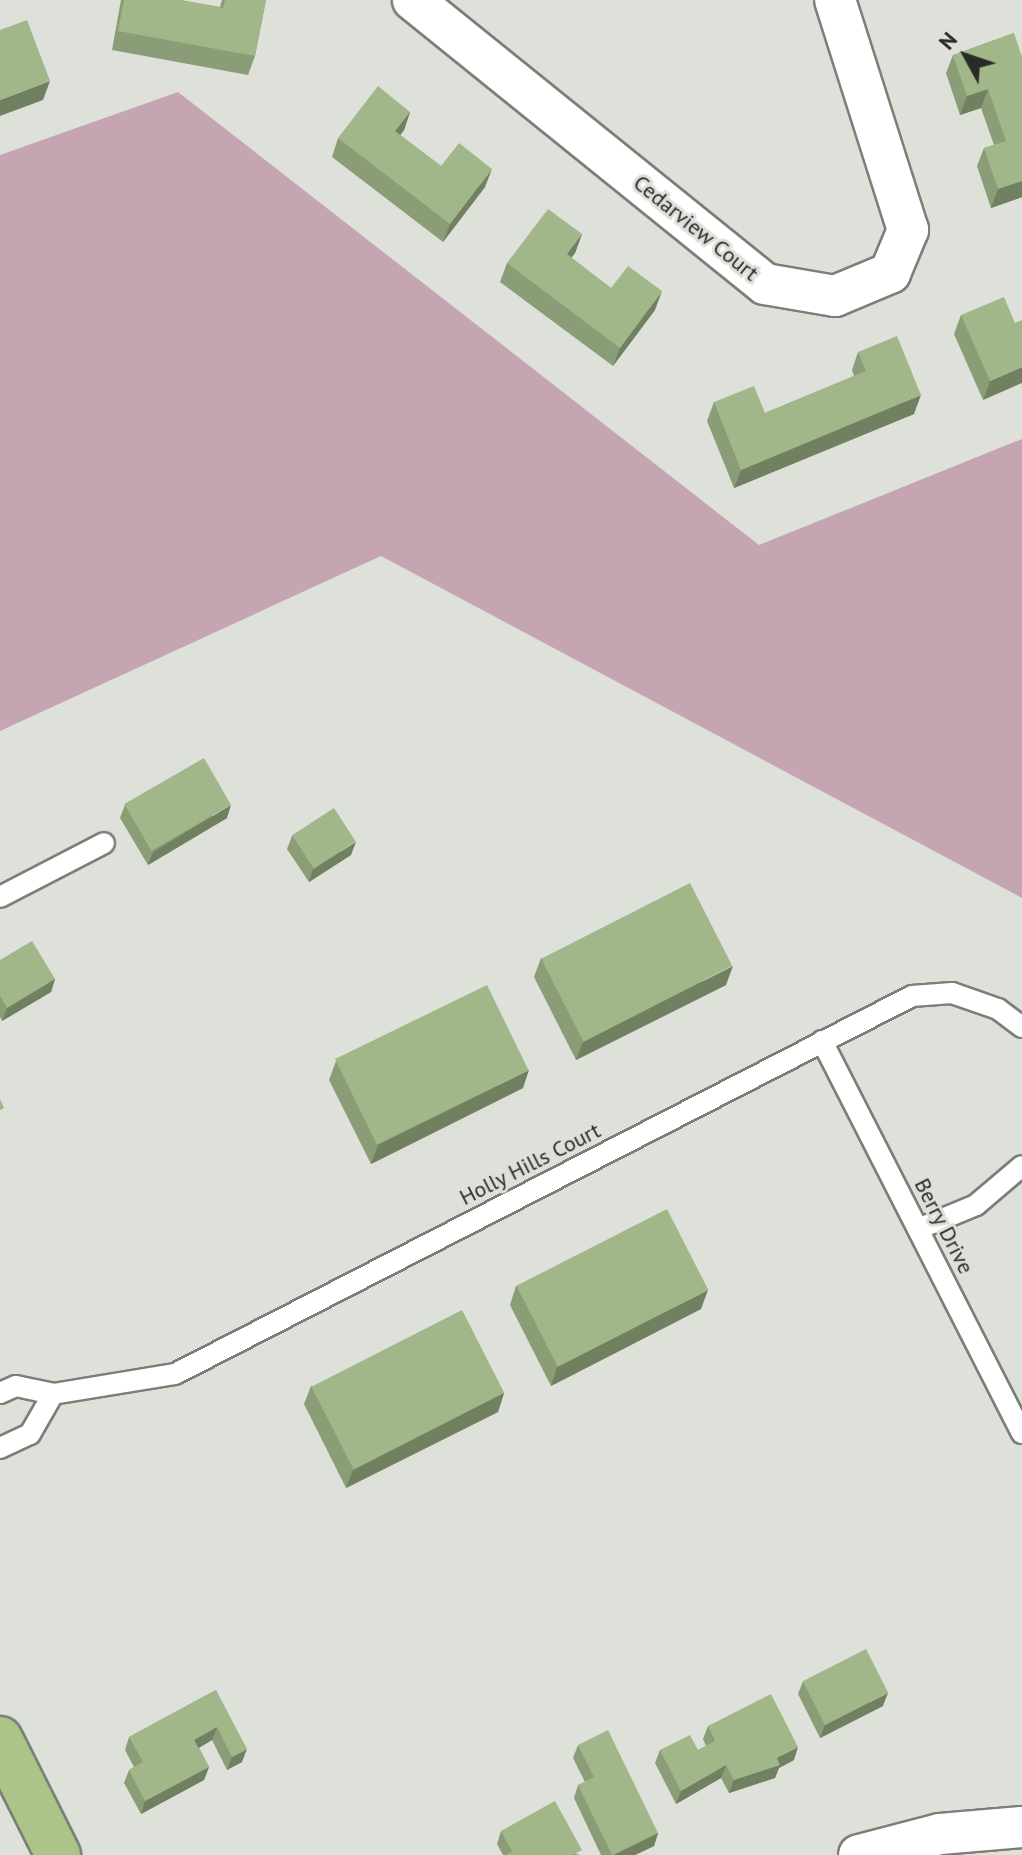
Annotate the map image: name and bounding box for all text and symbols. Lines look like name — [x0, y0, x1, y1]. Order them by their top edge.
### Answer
north arrow — [926, 16, 1006, 96]
text: N — [932, 26, 963, 55]
street label: Cedarview Court — [628, 169, 764, 287]
street label: Holly Hills Court — [455, 1117, 605, 1211]
street label: Berry Drive — [909, 1173, 979, 1279]

